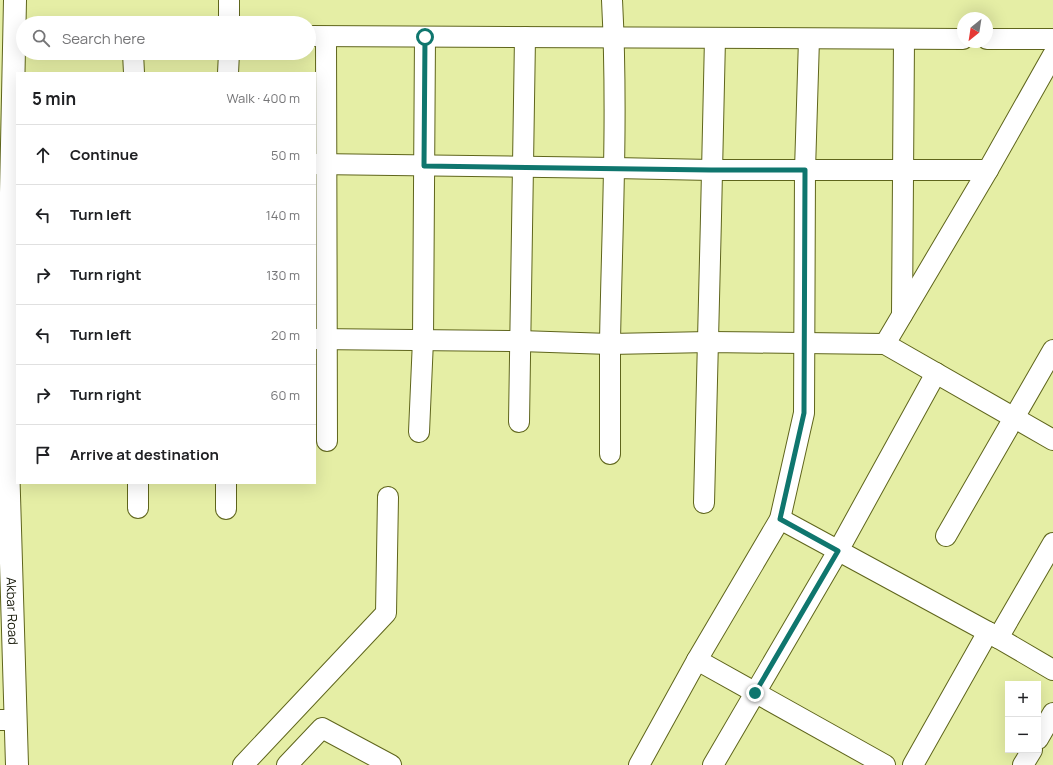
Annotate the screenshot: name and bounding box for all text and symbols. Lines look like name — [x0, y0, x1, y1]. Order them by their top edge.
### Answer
north arrow — [957, 12, 993, 48]
search box — [16, 16, 316, 60]
icon: search — [30, 27, 52, 49]
text: Search here — [62, 28, 145, 49]
route start — [416, 28, 434, 46]
text: 5 min — [32, 87, 76, 110]
text: Walk · 400 m — [226, 89, 300, 107]
icon: ahead — [32, 144, 54, 166]
text: Continue — [70, 144, 138, 165]
text: 50 m — [271, 146, 300, 164]
icon: left — [32, 204, 54, 226]
text: Turn left — [70, 204, 132, 225]
text: 140 m — [266, 206, 300, 224]
icon: right — [32, 264, 54, 286]
text: Turn right — [70, 264, 141, 285]
text: 130 m — [266, 266, 300, 284]
icon: left — [32, 324, 54, 346]
text: Turn left — [70, 324, 132, 345]
text: 20 m — [271, 326, 300, 344]
icon: right — [32, 384, 54, 406]
text: Turn right — [70, 384, 141, 405]
text: 60 m — [270, 386, 300, 404]
icon: arrive — [32, 444, 54, 466]
text: Arrive at destination — [70, 444, 219, 465]
street label: Akbar Road — [2, 577, 22, 645]
map controls — [1005, 681, 1041, 753]
button: + — [1005, 681, 1041, 717]
route end — [746, 684, 764, 702]
button: − — [1005, 717, 1041, 753]

